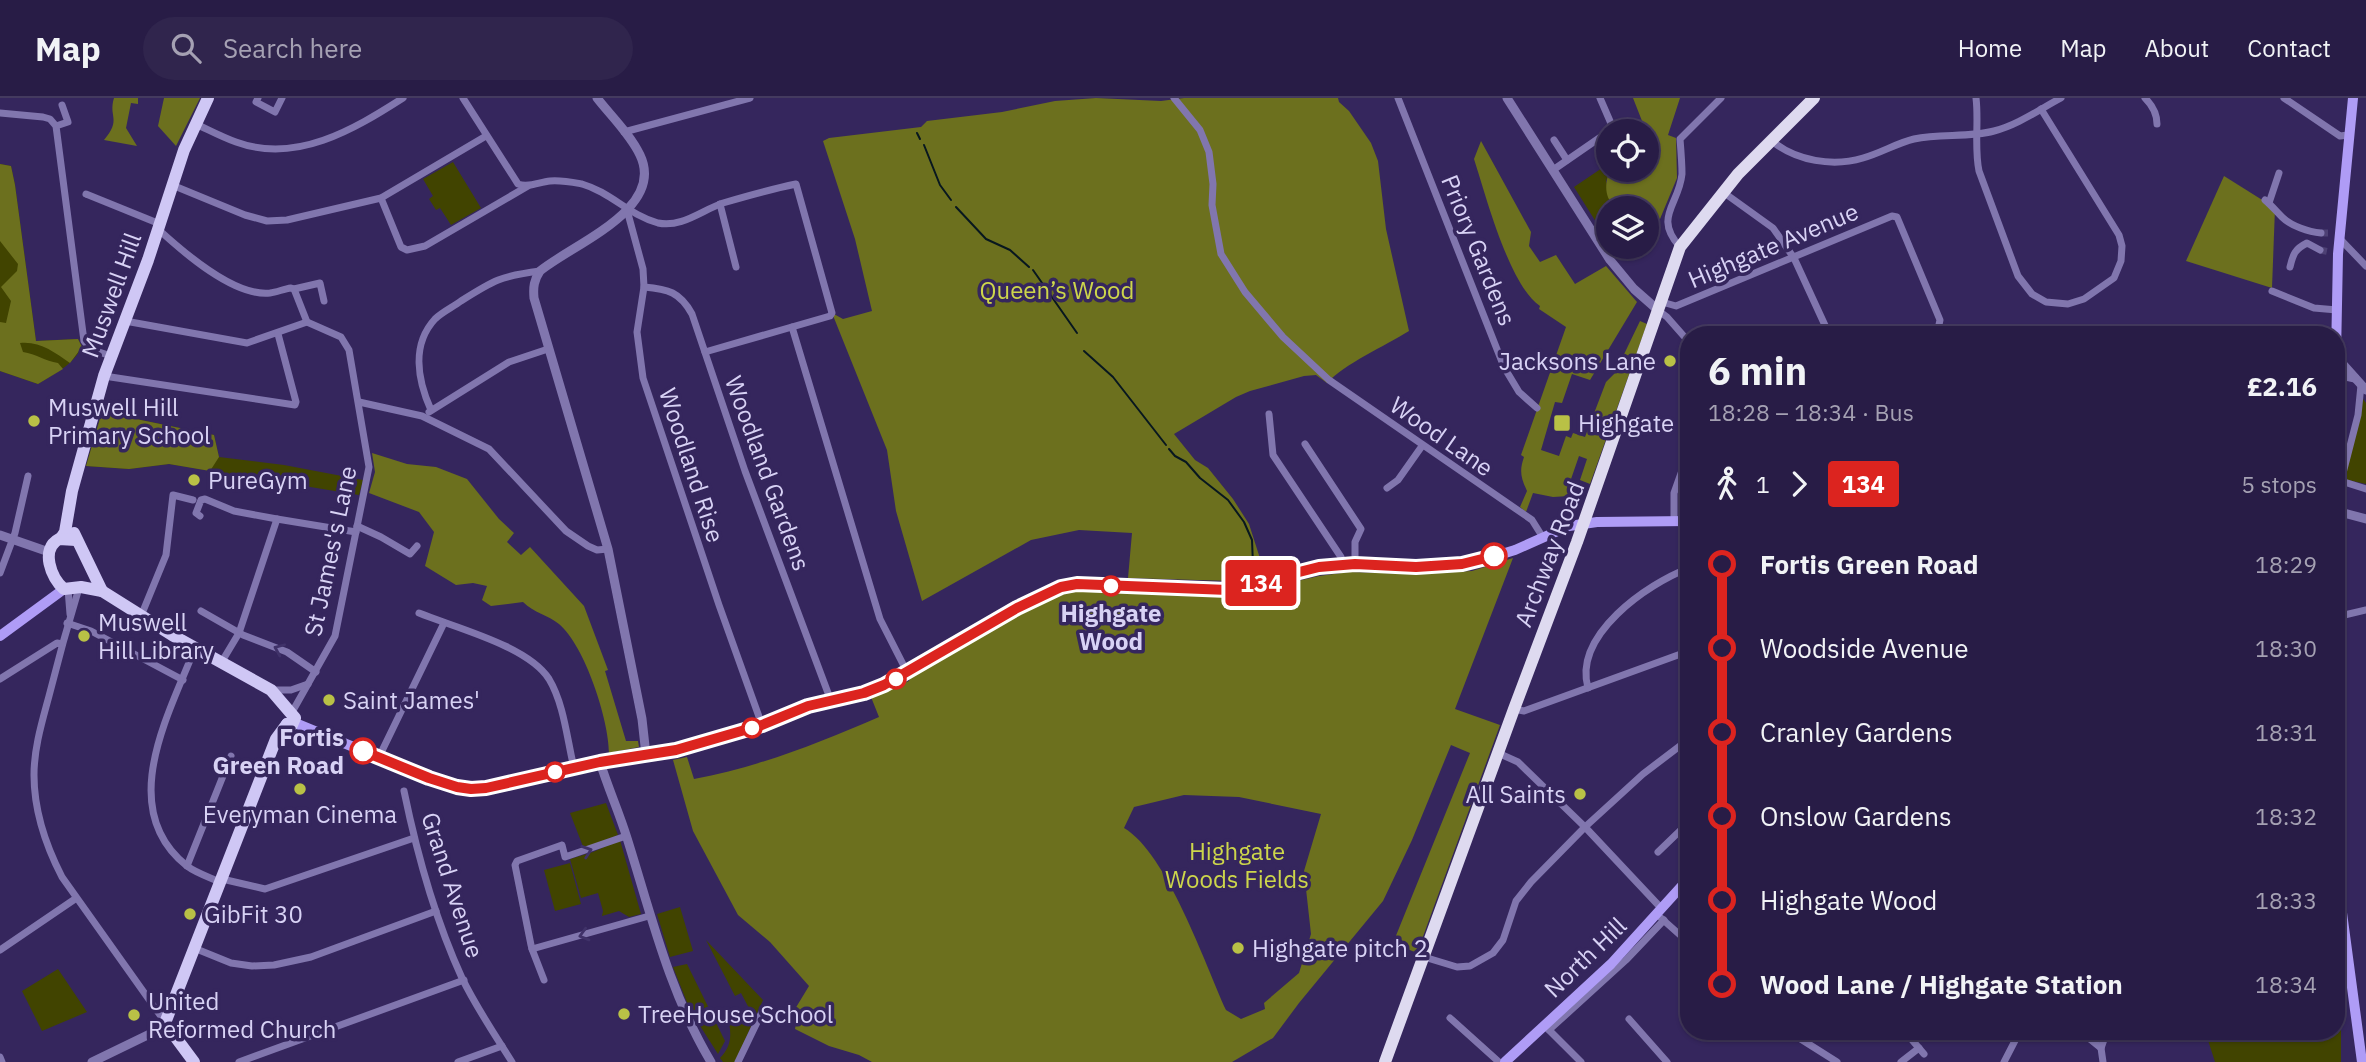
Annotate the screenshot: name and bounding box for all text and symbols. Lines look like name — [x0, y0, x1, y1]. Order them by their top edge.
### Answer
search box — [143, 17, 633, 80]
text: Map — [35, 27, 101, 70]
icon: search — [167, 29, 205, 67]
text: Search here — [223, 31, 362, 65]
text: Home — [1958, 32, 2022, 64]
text: Map — [2060, 32, 2106, 64]
text: About — [2144, 32, 2209, 64]
text: Contact — [2247, 32, 2331, 64]
map controls — [1596, 119, 1659, 259]
button: locate — [1596, 119, 1659, 182]
street label: Priory Gardens — [1434, 170, 1524, 330]
street label: Highgate Avenue — [1683, 195, 1863, 295]
button: layers — [1596, 196, 1659, 259]
street label: Muswell Hill — [74, 228, 148, 362]
park label: Queen’s Wood — [980, 274, 1134, 306]
place label: Jacksons Lane — [1499, 345, 1656, 377]
text: 6 min — [1708, 346, 1807, 395]
marker: Jacksons Lane — [1662, 353, 1678, 369]
text: £2.16 — [2247, 369, 2317, 403]
street label: Woodland Gardens — [718, 371, 818, 575]
street label: Woodland Rise — [652, 384, 732, 546]
street label: Wood Lane — [1384, 389, 1500, 483]
place label: Muswell Hill Primary School — [48, 391, 211, 451]
text: 18:28 – 18:34 · Bus — [1708, 397, 1914, 427]
place label: Highgate — [1578, 407, 1674, 439]
marker: Muswell Hill Primary School — [26, 413, 42, 429]
marker: Highgate — [1552, 413, 1572, 433]
street label: St James's Lane — [296, 463, 364, 639]
place label: PureGym — [208, 464, 308, 496]
icon: walk — [1708, 465, 1746, 503]
icon: forward — [1780, 465, 1818, 503]
text: 134 — [1842, 468, 1885, 500]
text: 1 — [1756, 469, 1770, 499]
text: 5 stops — [2241, 469, 2317, 499]
marker: PureGym — [186, 472, 202, 488]
street label: Archway Road — [1507, 477, 1591, 631]
unlabelled marker — [1481, 543, 1507, 569]
text: Fortis Green Road — [1760, 547, 1979, 581]
text: 18:29 — [2255, 549, 2317, 579]
line badge: 134 — [1221, 560, 1301, 606]
text: 134 — [1239, 567, 1283, 599]
marker: Highgate Wood — [1101, 576, 1121, 596]
place label: Highgate Wood — [1060, 597, 1162, 657]
place label: Muswell Hill Library — [98, 606, 214, 666]
marker: Muswell Hill Library — [76, 628, 92, 644]
text: Woodside Avenue — [1760, 631, 1968, 665]
text: 18:30 — [2255, 633, 2317, 663]
one-way arrow — [274, 643, 286, 657]
unlabelled marker — [886, 669, 906, 689]
place label: Saint James' — [343, 684, 480, 716]
marker: Saint James' — [321, 692, 337, 708]
text: Cranley Gardens — [1760, 715, 1953, 749]
text: 18:31 — [2255, 717, 2317, 747]
unlabelled marker — [742, 718, 762, 738]
place label: Fortis Green Road — [213, 721, 344, 781]
marker: Fortis Green Road — [350, 738, 376, 764]
unlabelled marker — [545, 762, 565, 782]
place label: All Saints — [1466, 778, 1566, 810]
marker: Everyman Cinema — [292, 781, 308, 797]
marker: All Saints — [1572, 786, 1588, 802]
place label: Everyman Cinema — [203, 798, 397, 830]
text: Onslow Gardens — [1760, 799, 1952, 833]
text: 18:32 — [2255, 801, 2317, 831]
street label: Grand Avenue — [414, 808, 492, 962]
park label: Highgate Woods Fields — [1165, 835, 1309, 895]
one-way arrow — [580, 845, 592, 859]
text: Highgate Wood — [1760, 883, 1937, 917]
text: 18:33 — [2255, 885, 2317, 915]
place label: GibFit 30 — [204, 898, 303, 930]
marker: GibFit 30 — [182, 906, 198, 922]
street label: North Hill — [1537, 910, 1633, 1004]
one-way arrow — [578, 927, 590, 941]
place label: Highgate pitch 2 — [1252, 932, 1428, 964]
marker: Highgate pitch 2 — [1230, 940, 1246, 956]
text: Wood Lane / Highgate Station — [1760, 967, 2123, 1001]
text: 18:34 — [2255, 969, 2317, 999]
place label: United Reformed Church — [148, 985, 336, 1045]
place label: TreeHouse School — [638, 998, 833, 1030]
marker: TreeHouse School — [616, 1006, 632, 1022]
marker: United Reformed Church — [126, 1007, 142, 1023]

